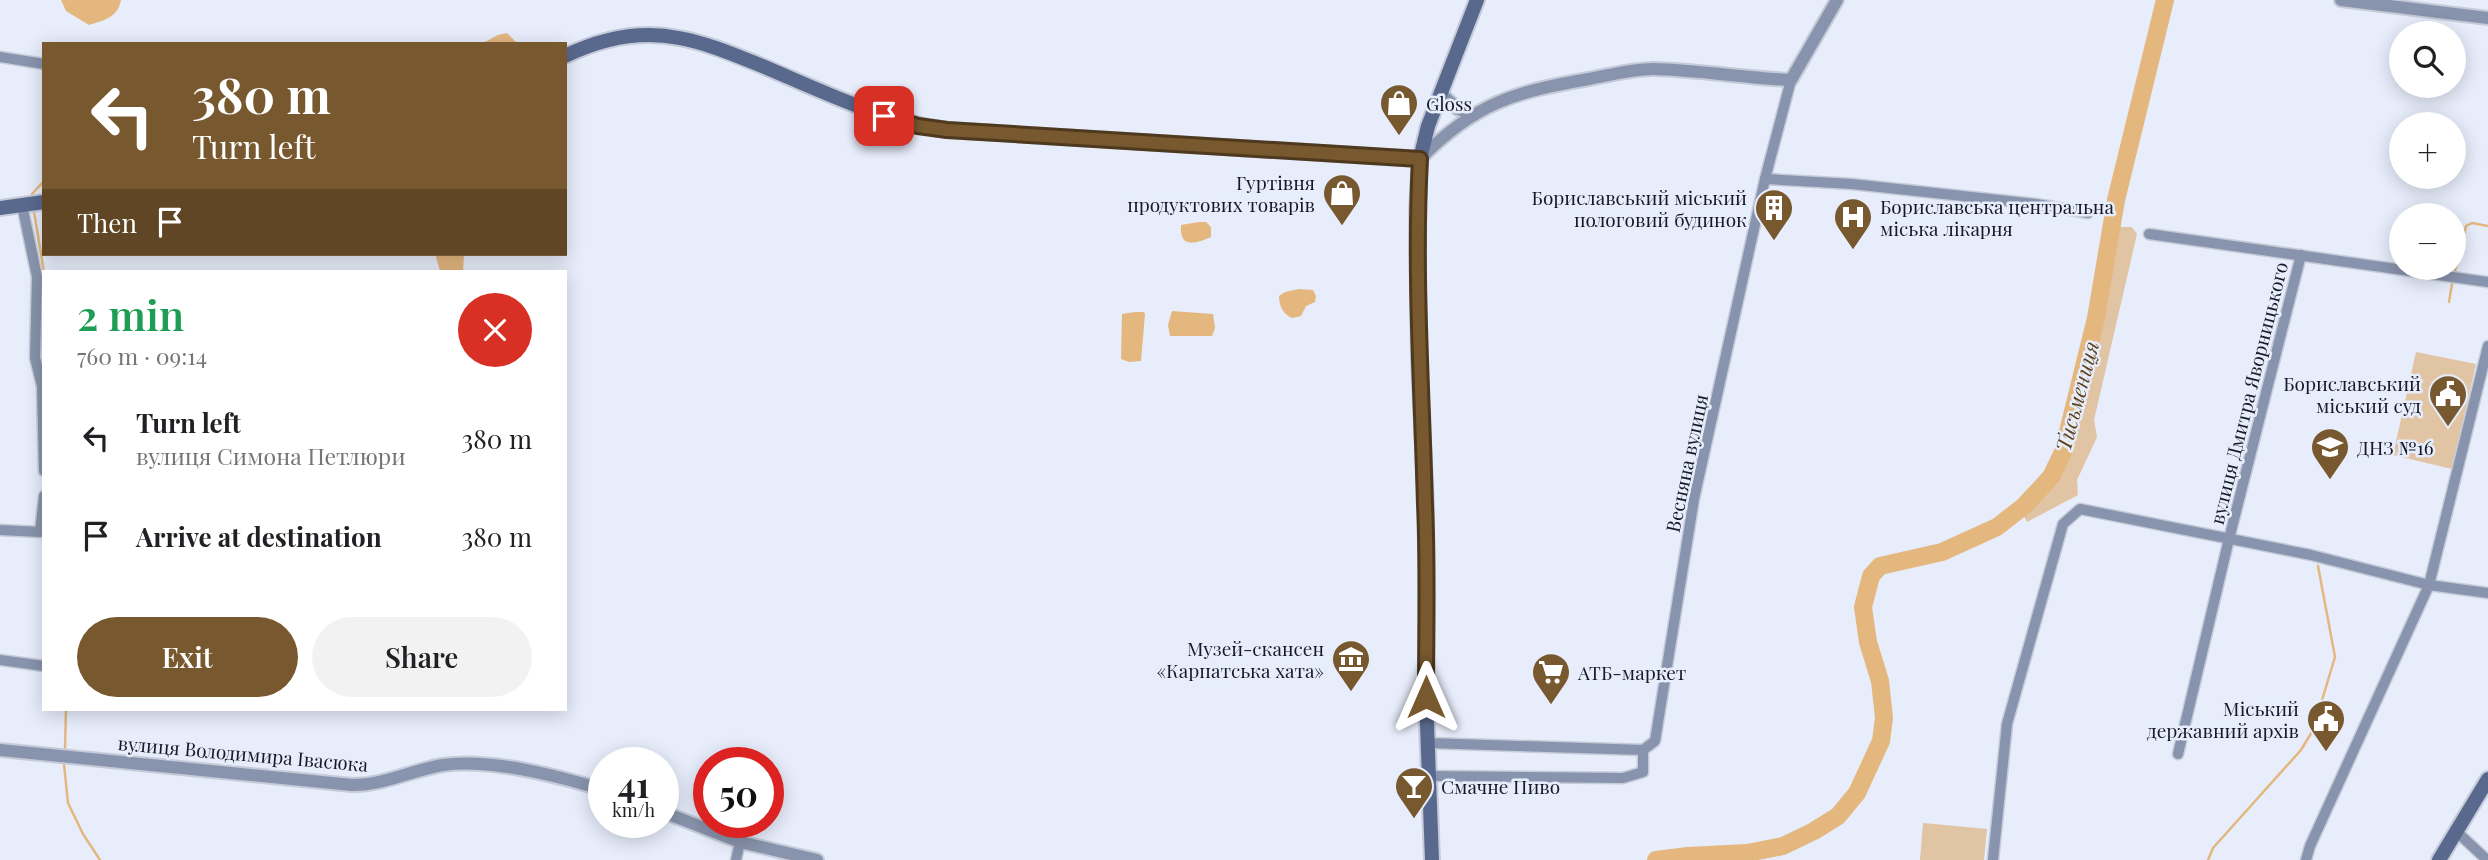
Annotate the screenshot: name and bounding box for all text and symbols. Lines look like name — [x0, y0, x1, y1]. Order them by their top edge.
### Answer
map controls — [2389, 21, 2466, 280]
button: search — [2389, 21, 2466, 98]
text: 380 m — [192, 61, 331, 126]
icon: left — [77, 70, 168, 161]
shop icon: Gloss — [1378, 82, 1420, 137]
pin — [854, 86, 914, 146]
place label: Gloss — [1426, 90, 1472, 116]
icon: arrive — [865, 97, 903, 135]
button: + — [2389, 112, 2466, 189]
text: Turn left — [192, 124, 316, 167]
place label: Гуртівня продуктових товарів — [1127, 169, 1315, 217]
shop icon: Гуртівня продуктових товарів — [1321, 172, 1363, 227]
place label: Бориславський міський пологовий будинок — [1532, 184, 1747, 232]
building icon: Бориславський міський пологовий будинок — [1753, 187, 1795, 242]
place label: Бориславська центральна міська лікарня — [1880, 193, 2114, 241]
hospital icon: Бориславська центральна міська лікарня — [1832, 196, 1874, 251]
icon: arrive — [151, 203, 189, 241]
button: − — [2389, 203, 2466, 280]
text: Then — [77, 205, 137, 240]
street label: вулиця Дмитра Яворницького — [2203, 259, 2293, 527]
text: 2 min — [77, 286, 184, 342]
button: close — [458, 293, 532, 367]
water label: Тисьмениця — [2048, 338, 2104, 454]
text: 760 m · 09:14 — [77, 340, 207, 371]
place label: Бориславський міський суд — [2283, 370, 2421, 418]
public building icon: Бориславський міський суд — [2427, 373, 2469, 428]
street label: Весняна вулиця — [1659, 392, 1713, 534]
text: Turn left — [136, 405, 241, 440]
icon: left — [77, 419, 115, 457]
text: 380 m — [462, 421, 532, 456]
school or university icon: ДНЗ №16 — [2309, 426, 2351, 481]
place label: ДНЗ №16 — [2357, 434, 2434, 460]
text: вулиця Симона Петлюри — [136, 440, 406, 471]
icon: arrive — [77, 517, 115, 555]
text: Arrive at destination — [136, 519, 382, 554]
text: 380 m — [462, 519, 532, 554]
button: Exit — [77, 617, 298, 697]
button: Share — [312, 617, 532, 697]
place label: Музей-скансен «Карпатська хата» — [1156, 635, 1324, 683]
museum icon: Музей-скансен «Карпатська хата» — [1330, 638, 1372, 693]
supermarket icon: АТБ-маркет — [1530, 651, 1572, 706]
place label: АТБ-маркет — [1577, 659, 1686, 685]
position arrow — [1389, 660, 1463, 734]
place label: Міський державний архів — [2147, 695, 2299, 743]
public building icon: Міський державний архів — [2305, 698, 2347, 753]
street label: вулиця Володимира Івасюка — [117, 729, 370, 777]
speed limit sign: 50 — [693, 747, 784, 838]
text: 41 — [618, 760, 649, 807]
bar icon: Смачне Пиво — [1393, 765, 1435, 820]
place label: Смачне Пиво — [1441, 773, 1560, 799]
text: km/h — [612, 798, 655, 822]

